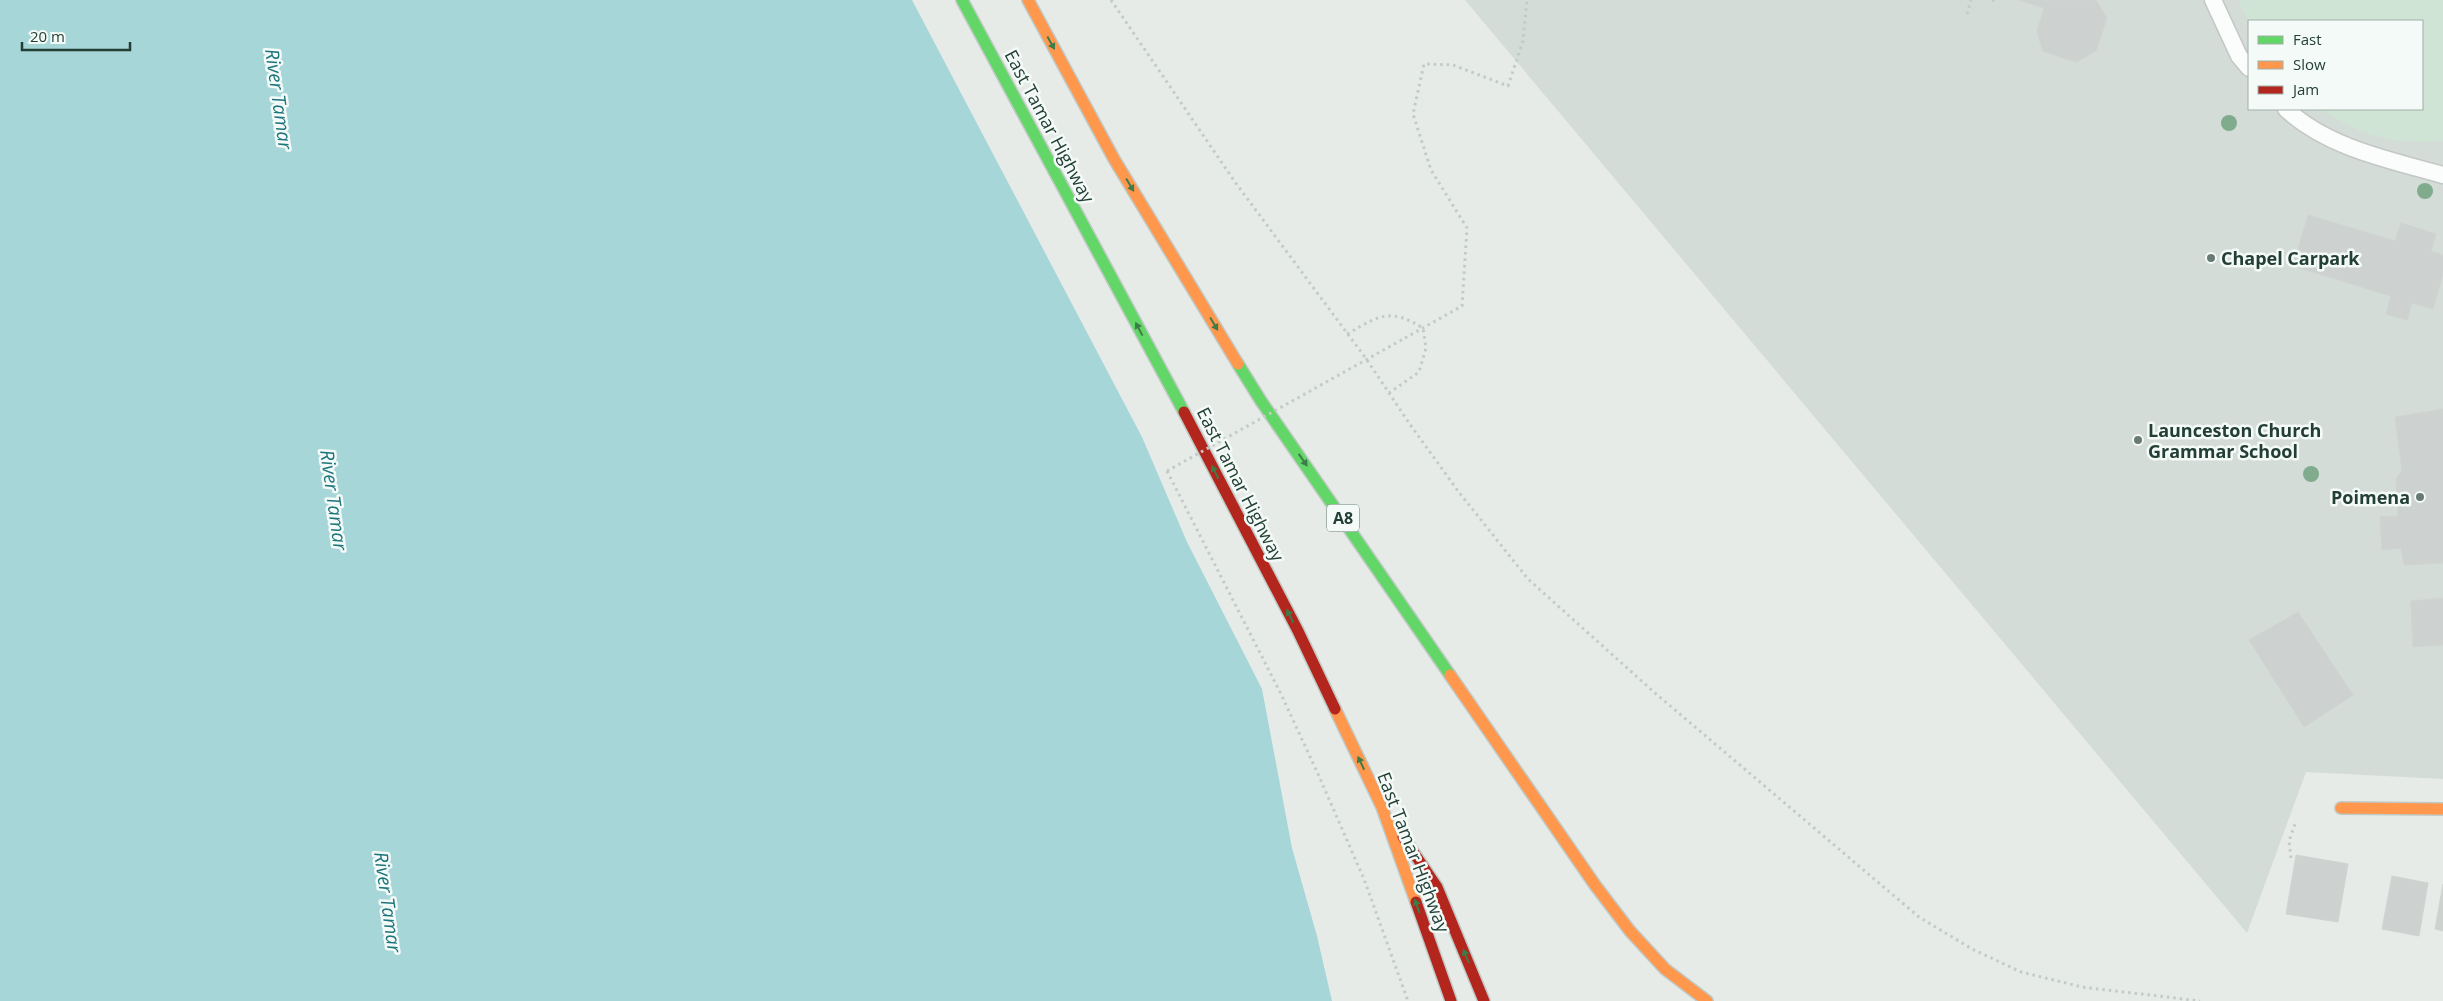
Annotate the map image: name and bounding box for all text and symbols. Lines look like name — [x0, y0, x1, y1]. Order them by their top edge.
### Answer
scale bar — [22, 20, 130, 52]
legend — [2248, 20, 2423, 110]
text: 20 m — [30, 26, 65, 46]
text: Fast — [2293, 29, 2322, 49]
one-way arrow — [1047, 36, 1055, 50]
street label: East Tamar Highway — [1000, 45, 1101, 207]
water label: River Tamar — [259, 47, 299, 152]
text: Slow — [2293, 54, 2326, 74]
text: Jam — [2291, 79, 2319, 99]
one-way arrow — [1125, 178, 1135, 192]
place label: Chapel Carpark — [2221, 246, 2360, 270]
marker: Chapel Carpark — [2205, 252, 2217, 264]
one-way arrow — [1210, 317, 1219, 330]
one-way arrow — [1135, 321, 1143, 336]
street label: East Tamar Highway — [1192, 403, 1291, 566]
place label: Launceston Church Grammar School — [2148, 418, 2321, 463]
marker: Launceston Church Grammar School — [2132, 434, 2144, 446]
water label: River Tamar — [314, 448, 354, 553]
one-way arrow — [1298, 453, 1308, 467]
one-way arrow — [1211, 465, 1219, 479]
place label: Poimena — [2331, 485, 2410, 509]
marker: Poimena — [2414, 491, 2426, 503]
road number: A8 — [1327, 504, 1359, 532]
one-way arrow — [1286, 609, 1294, 624]
one-way arrow — [1357, 755, 1365, 770]
street label: East Tamar Highway — [1372, 768, 1456, 937]
water label: River Tamar — [368, 850, 408, 955]
one-way arrow — [1413, 898, 1420, 913]
one-way arrow — [1461, 949, 1469, 963]

